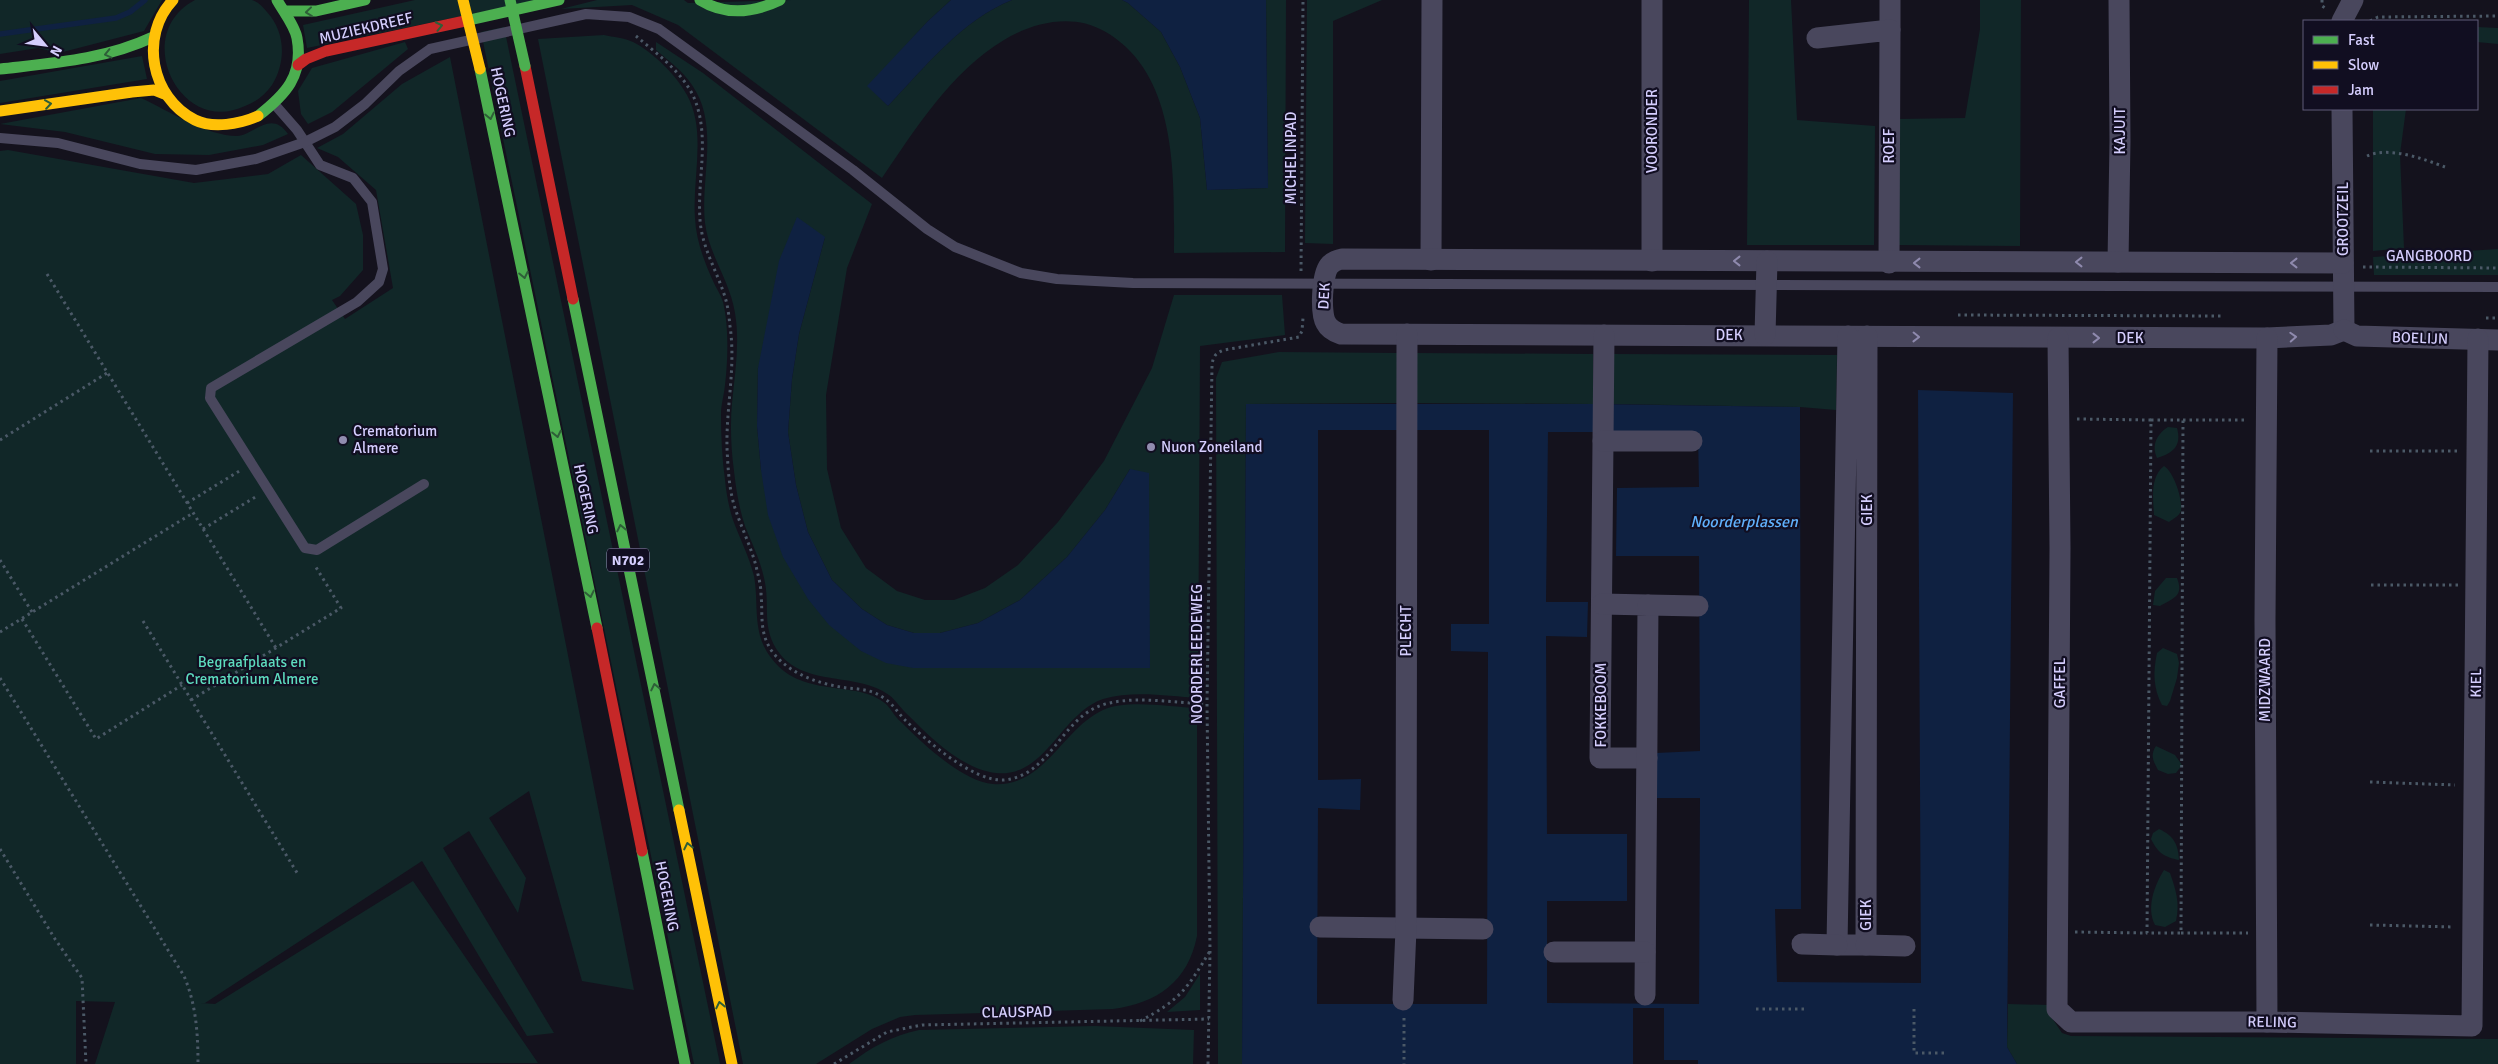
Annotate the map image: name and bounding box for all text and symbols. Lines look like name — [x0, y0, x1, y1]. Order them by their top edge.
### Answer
one-way arrow — [304, 6, 312, 17]
street label: MUZIEKDREEF — [317, 8, 415, 48]
north arrow — [20, 20, 70, 70]
legend — [2303, 20, 2478, 110]
one-way arrow — [434, 21, 443, 32]
text: Fast — [2348, 31, 2375, 49]
text: N — [46, 43, 66, 59]
one-way arrow — [103, 48, 112, 59]
text: Slow — [2348, 56, 2379, 74]
street label: HOGERING — [487, 65, 519, 139]
text: Jam — [2348, 81, 2374, 99]
street label: VOORONDER — [1643, 89, 1661, 173]
one-way arrow — [44, 99, 53, 109]
street label: KAJUIT — [2111, 107, 2129, 154]
one-way arrow — [485, 112, 495, 121]
street label: MICHELINPAD — [1282, 112, 1300, 204]
street label: ROEF — [1880, 128, 1898, 163]
street label: GROOTZEIL — [2334, 182, 2352, 256]
street label: GANGBOORD — [2386, 247, 2472, 265]
one-way arrow — [1732, 256, 1740, 266]
one-way arrow — [2075, 257, 2082, 267]
one-way arrow — [1912, 258, 1920, 268]
one-way arrow — [2290, 258, 2298, 268]
one-way arrow — [518, 271, 529, 280]
street label: DEK — [1314, 282, 1334, 310]
street label: DEK — [1715, 326, 1743, 344]
street label: BOELIJN — [2392, 328, 2448, 348]
street label: DEK — [2116, 329, 2144, 347]
one-way arrow — [1912, 331, 1920, 342]
one-way arrow — [2290, 331, 2298, 342]
one-way arrow — [2092, 333, 2100, 343]
place label: Crematorium Almere — [353, 422, 437, 457]
one-way arrow — [551, 430, 562, 439]
marker: Crematorium Almere — [337, 434, 349, 446]
place label: Nuon Zoneiland — [1161, 438, 1262, 456]
marker: Nuon Zoneiland — [1145, 441, 1157, 453]
street label: HOGERING — [570, 462, 602, 536]
street label: GIEK — [1858, 494, 1876, 526]
water label: Noorderplassen — [1690, 512, 1799, 532]
one-way arrow — [617, 523, 627, 532]
road number: N702 — [607, 548, 649, 572]
street label: NOORDERLEEDEWEG — [1188, 584, 1206, 724]
one-way arrow — [584, 589, 595, 598]
street label: PLECHT — [1397, 605, 1415, 657]
street label: MIDZWAARD — [2256, 638, 2274, 722]
park label: Begraafplaats en Crematorium Almere — [185, 653, 319, 688]
street label: GAFFEL — [2051, 657, 2069, 708]
street label: FOKKEBOOM — [1592, 663, 1610, 747]
street label: KIEL — [2467, 668, 2485, 698]
one-way arrow — [650, 682, 661, 691]
one-way arrow — [683, 842, 693, 850]
street label: HOGERING — [651, 859, 683, 933]
street label: GIEK — [1857, 899, 1875, 931]
one-way arrow — [715, 1001, 726, 1010]
street label: CLAUSPAD — [982, 1002, 1052, 1022]
street label: RELING — [2247, 1013, 2297, 1031]

